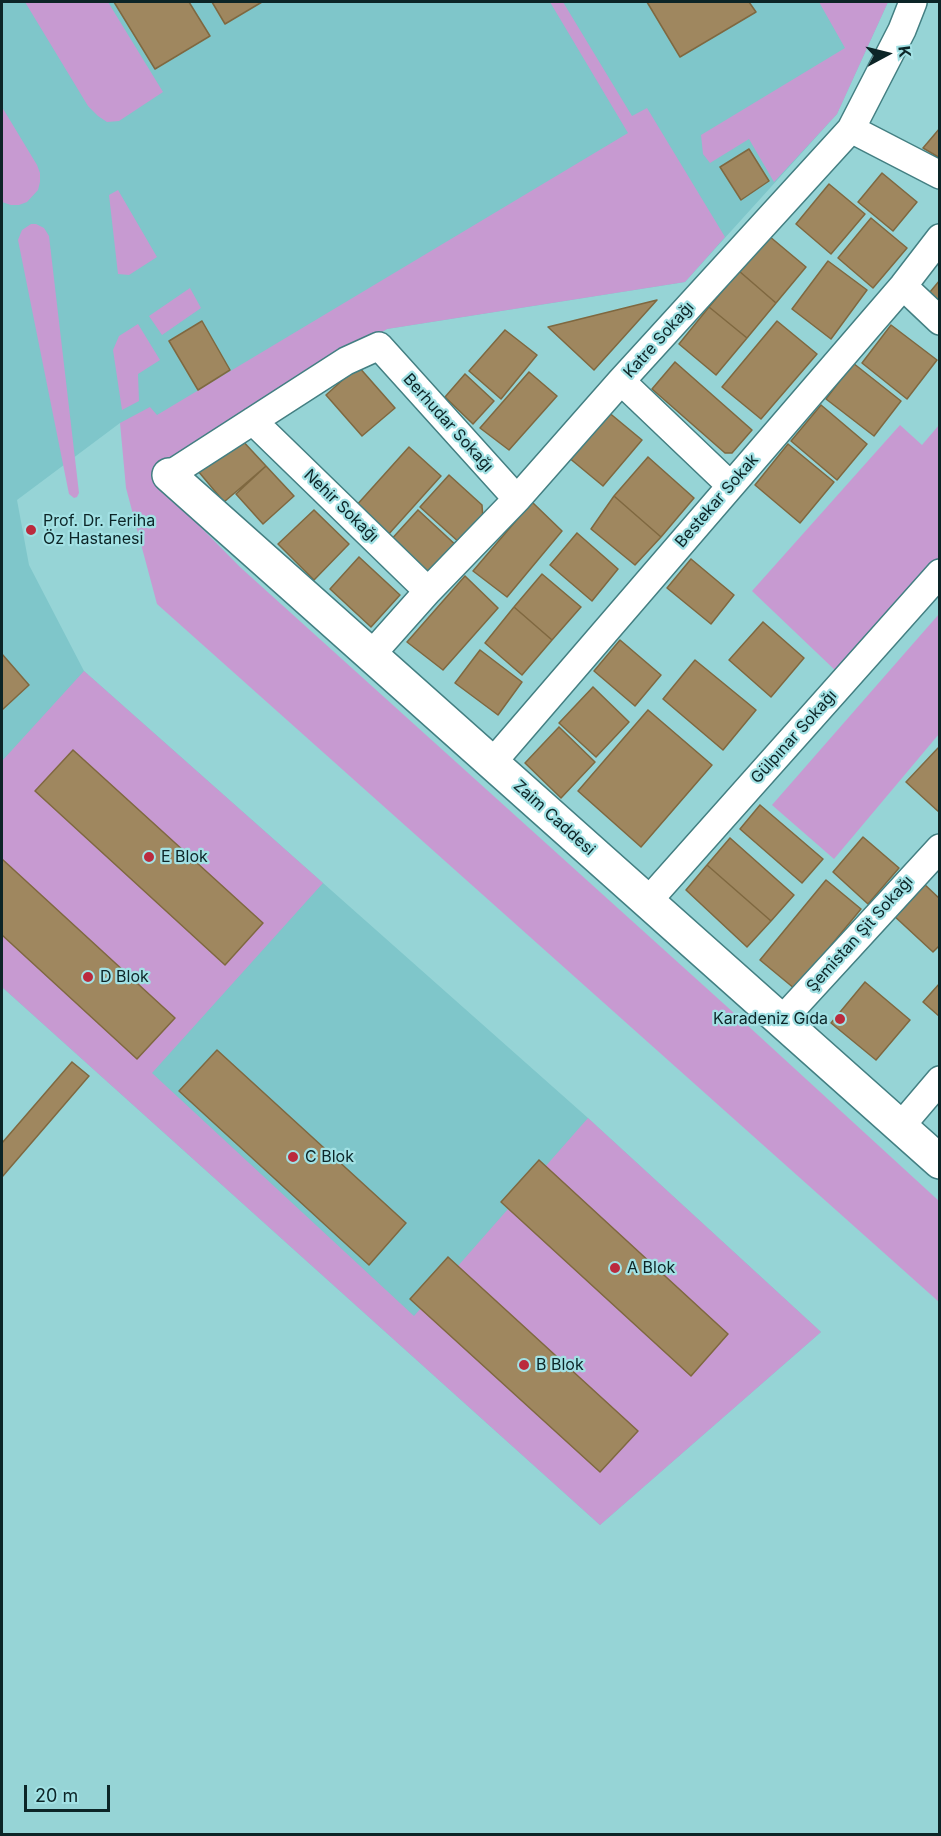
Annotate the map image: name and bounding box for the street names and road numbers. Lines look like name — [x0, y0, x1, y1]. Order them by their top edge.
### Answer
street label: Katre Sokağı — [620, 298, 698, 382]
street label: Berhudar Sokağı — [399, 370, 497, 476]
street label: Bestekar Sokak — [671, 450, 763, 552]
street label: Nehir Sokağı — [300, 466, 382, 546]
street label: Gülpınar Sokağı — [747, 686, 841, 788]
street label: Zaim Caddesi — [509, 776, 599, 860]
street label: Şemistan Şit Sokağı — [803, 872, 917, 996]

